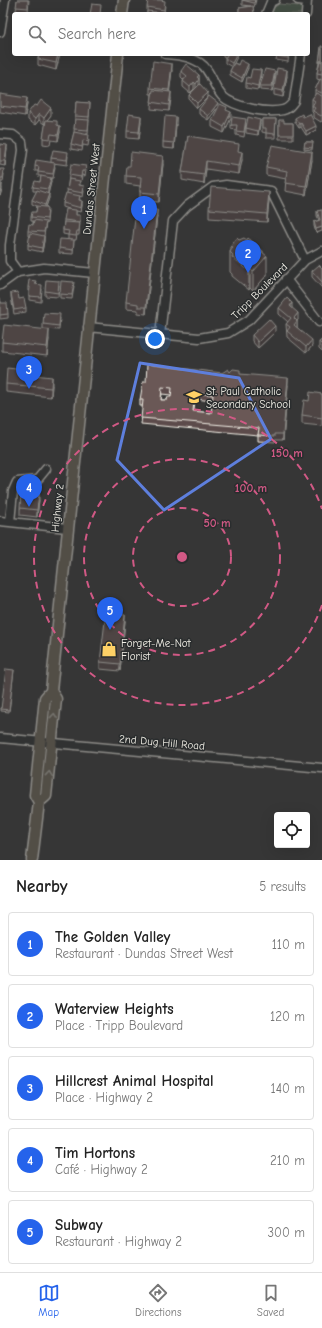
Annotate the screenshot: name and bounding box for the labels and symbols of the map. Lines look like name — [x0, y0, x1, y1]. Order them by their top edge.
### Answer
street label: Dundas Street West — [80, 142, 103, 235]
pin: 1 — [131, 196, 157, 229]
pin: 2 — [235, 240, 261, 273]
street label: Tripp Boulevard — [229, 260, 290, 322]
your location — [145, 329, 165, 349]
pin: 3 — [16, 356, 42, 389]
place label: St. Paul Catholic Secondary School — [206, 385, 291, 411]
school or university icon: St. Paul Catholic Secondary School — [185, 388, 203, 406]
text: 150 m — [271, 446, 303, 460]
pin: 4 — [16, 474, 42, 507]
text: 100 m — [235, 481, 267, 495]
street label: Highway 2 — [48, 483, 67, 533]
text: 50 m — [203, 516, 231, 530]
centre of rings — [175, 550, 189, 564]
pin: 5 — [97, 597, 123, 630]
place label: Forget-Me-Not Florist — [121, 637, 192, 663]
shop icon: Forget-Me-Not Florist — [100, 640, 118, 658]
one-way arrow — [50, 713, 59, 719]
street label: 2nd Dug Hill Road — [119, 732, 206, 753]
one-way arrow — [44, 771, 53, 778]

